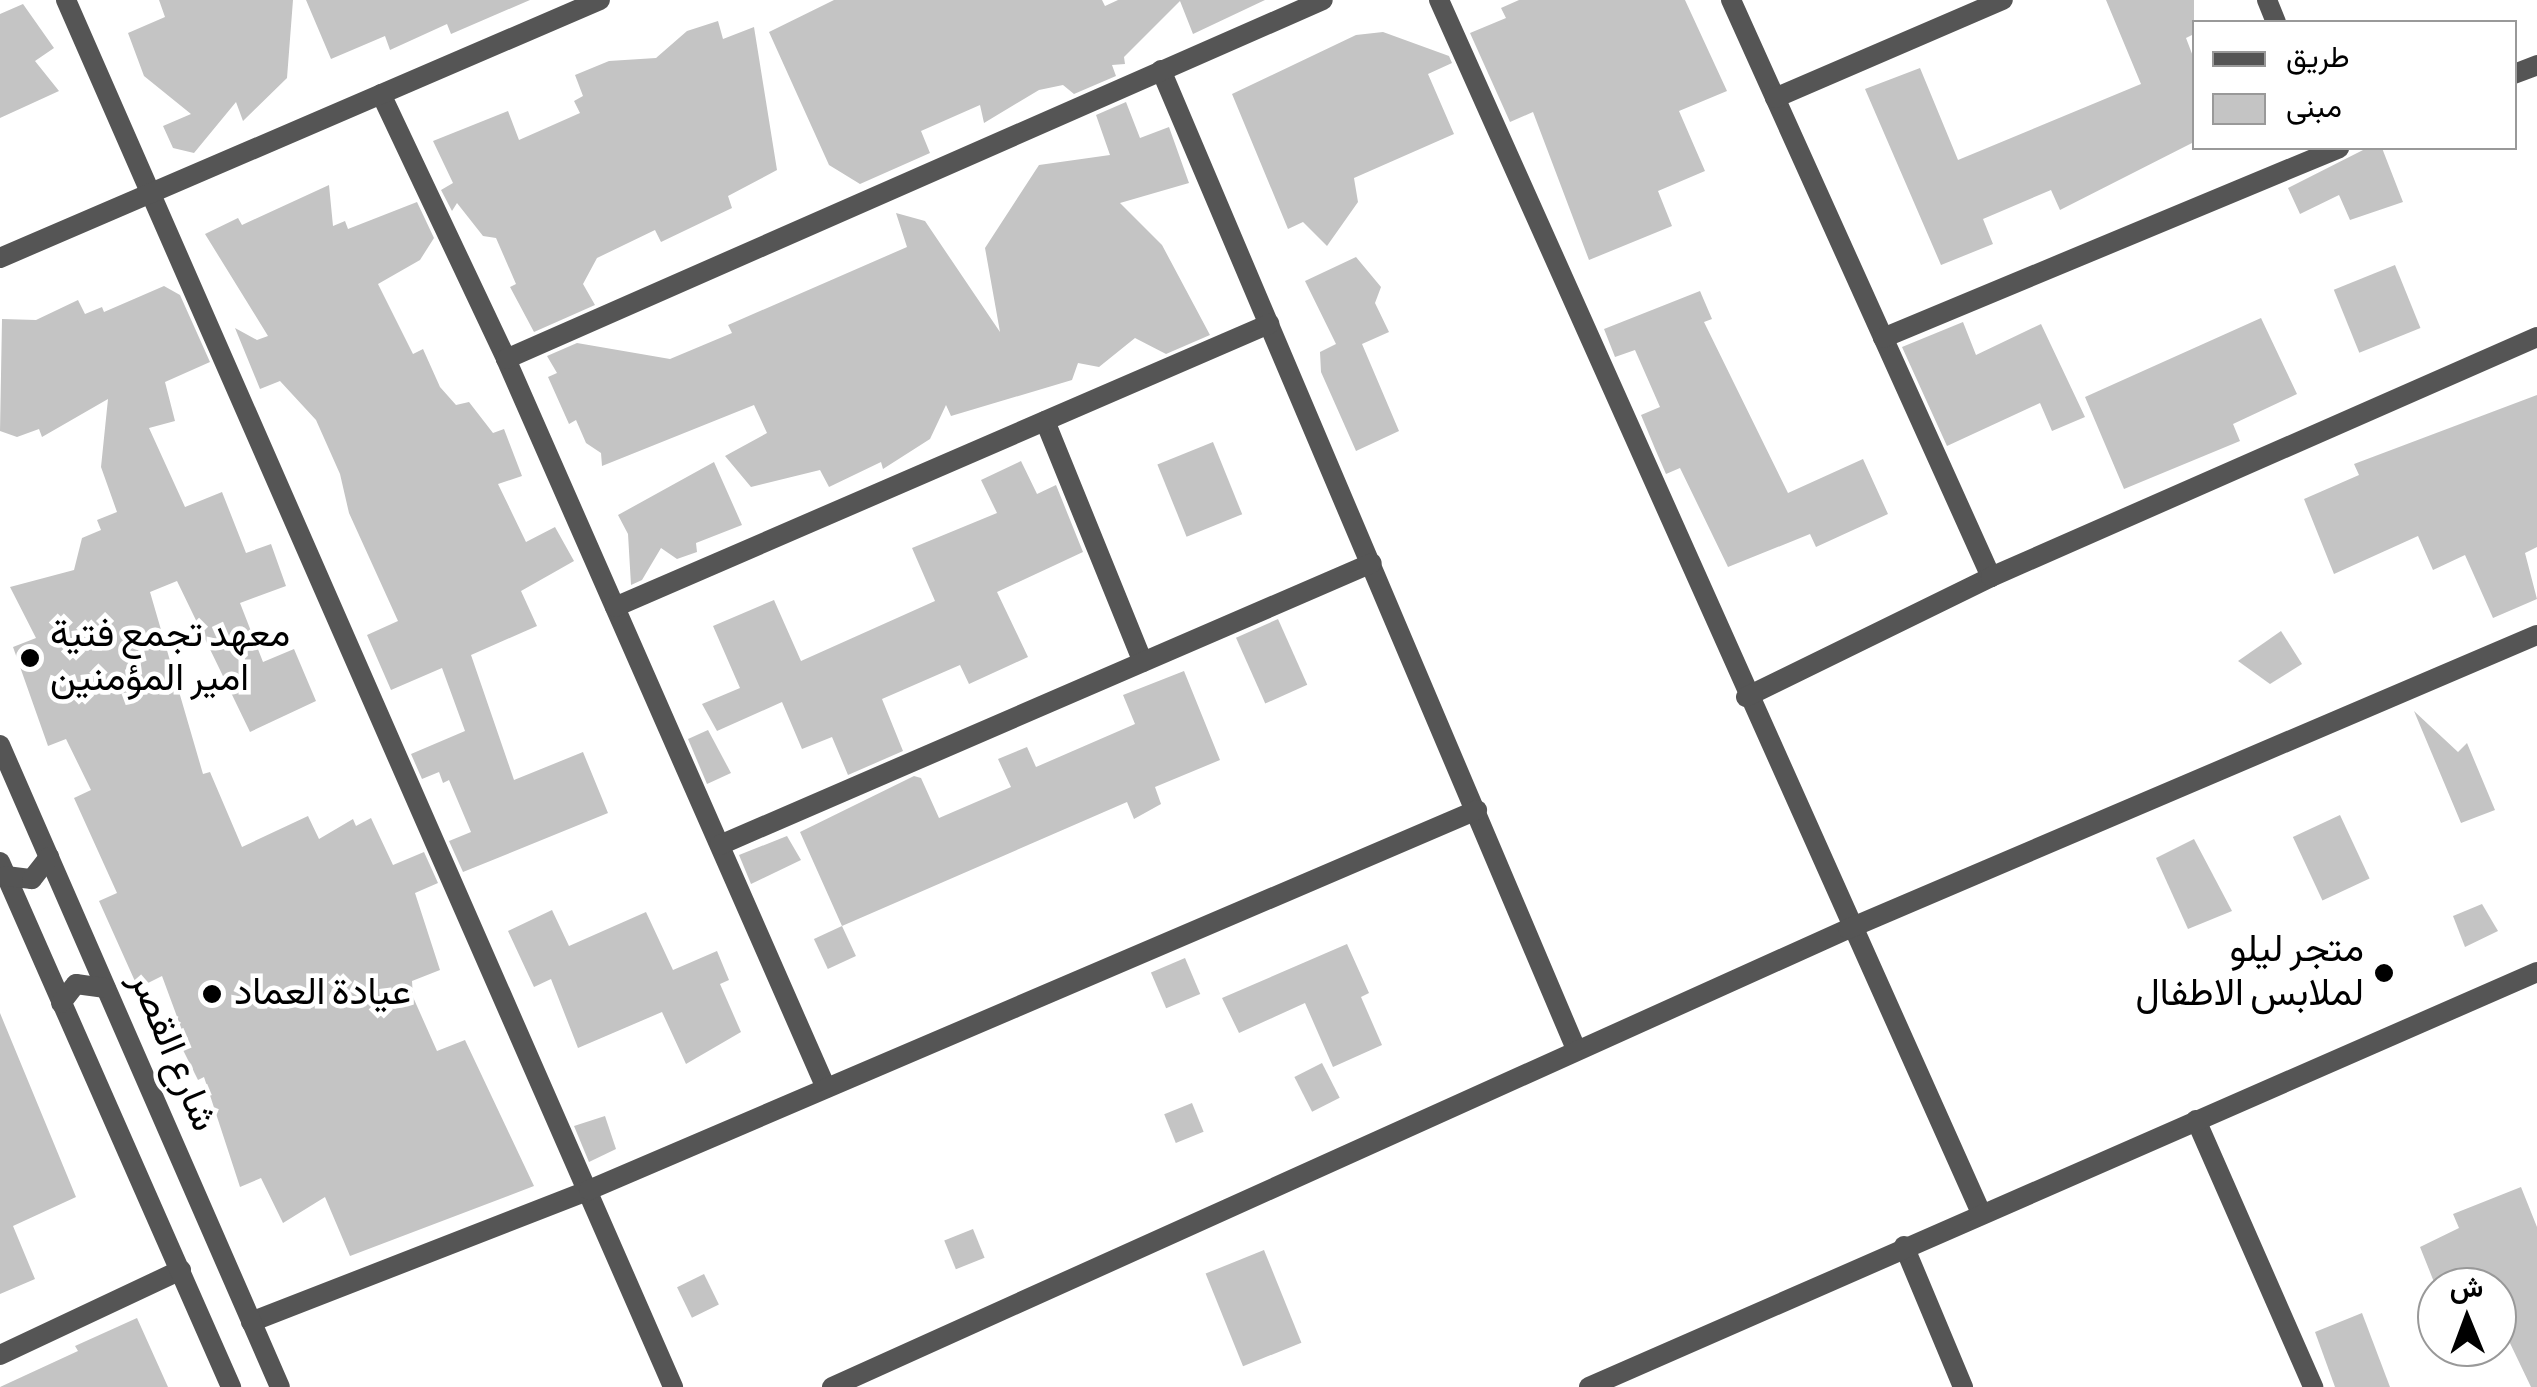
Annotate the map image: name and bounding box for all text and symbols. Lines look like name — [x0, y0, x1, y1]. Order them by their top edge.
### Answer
legend — [2192, 20, 2517, 150]
text: طريق — [2286, 43, 2350, 73]
text: مبنى — [2286, 93, 2342, 123]
place label: معهد تجمع فتية امير المؤمنين — [50, 613, 290, 702]
marker: معهد تجمع فتية امير المؤمنين — [19, 647, 41, 669]
place label: متجر ليلو لملابس الاطفال — [2136, 928, 2364, 1018]
marker: متجر ليلو لملابس الاطفال — [2373, 962, 2395, 984]
street label: شارع القصر — [118, 965, 226, 1139]
place label: عيادة العماد — [234, 971, 411, 1017]
marker: عيادة العماد — [199, 981, 225, 1007]
north arrow — [2417, 1267, 2517, 1367]
text: ش — [2449, 1275, 2484, 1303]

